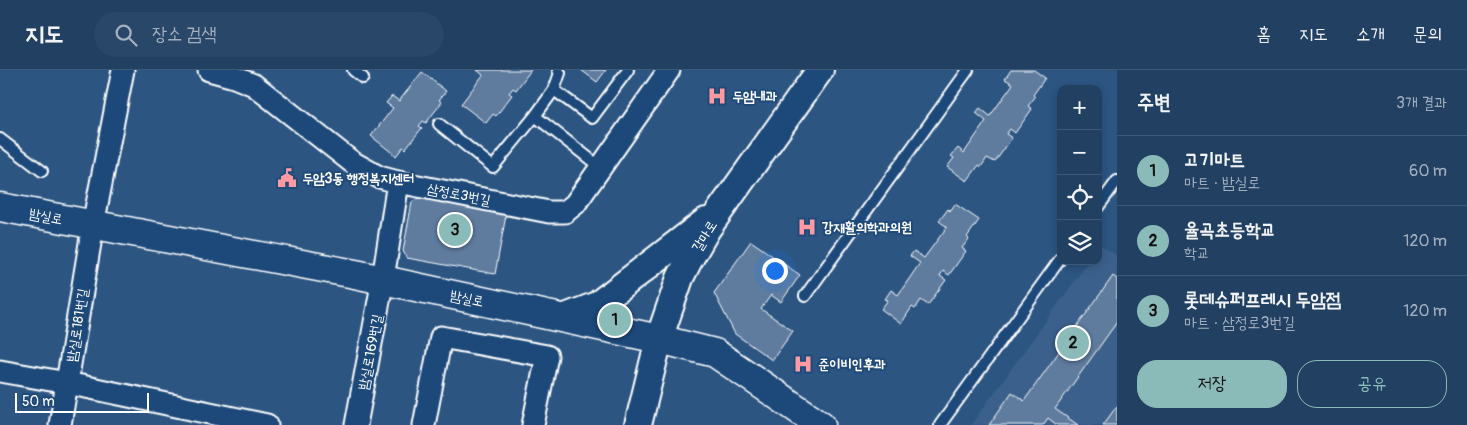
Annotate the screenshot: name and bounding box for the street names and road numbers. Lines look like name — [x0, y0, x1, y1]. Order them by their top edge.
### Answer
street label: 삼정로3번길 — [426, 180, 493, 209]
street label: 밤실로 — [28, 205, 64, 228]
street label: 갈마로 — [688, 217, 721, 255]
street label: 밤실로181번길 — [63, 286, 92, 363]
street label: 밤실로 — [449, 287, 485, 310]
street label: 밤실로169번길 — [355, 312, 386, 392]

